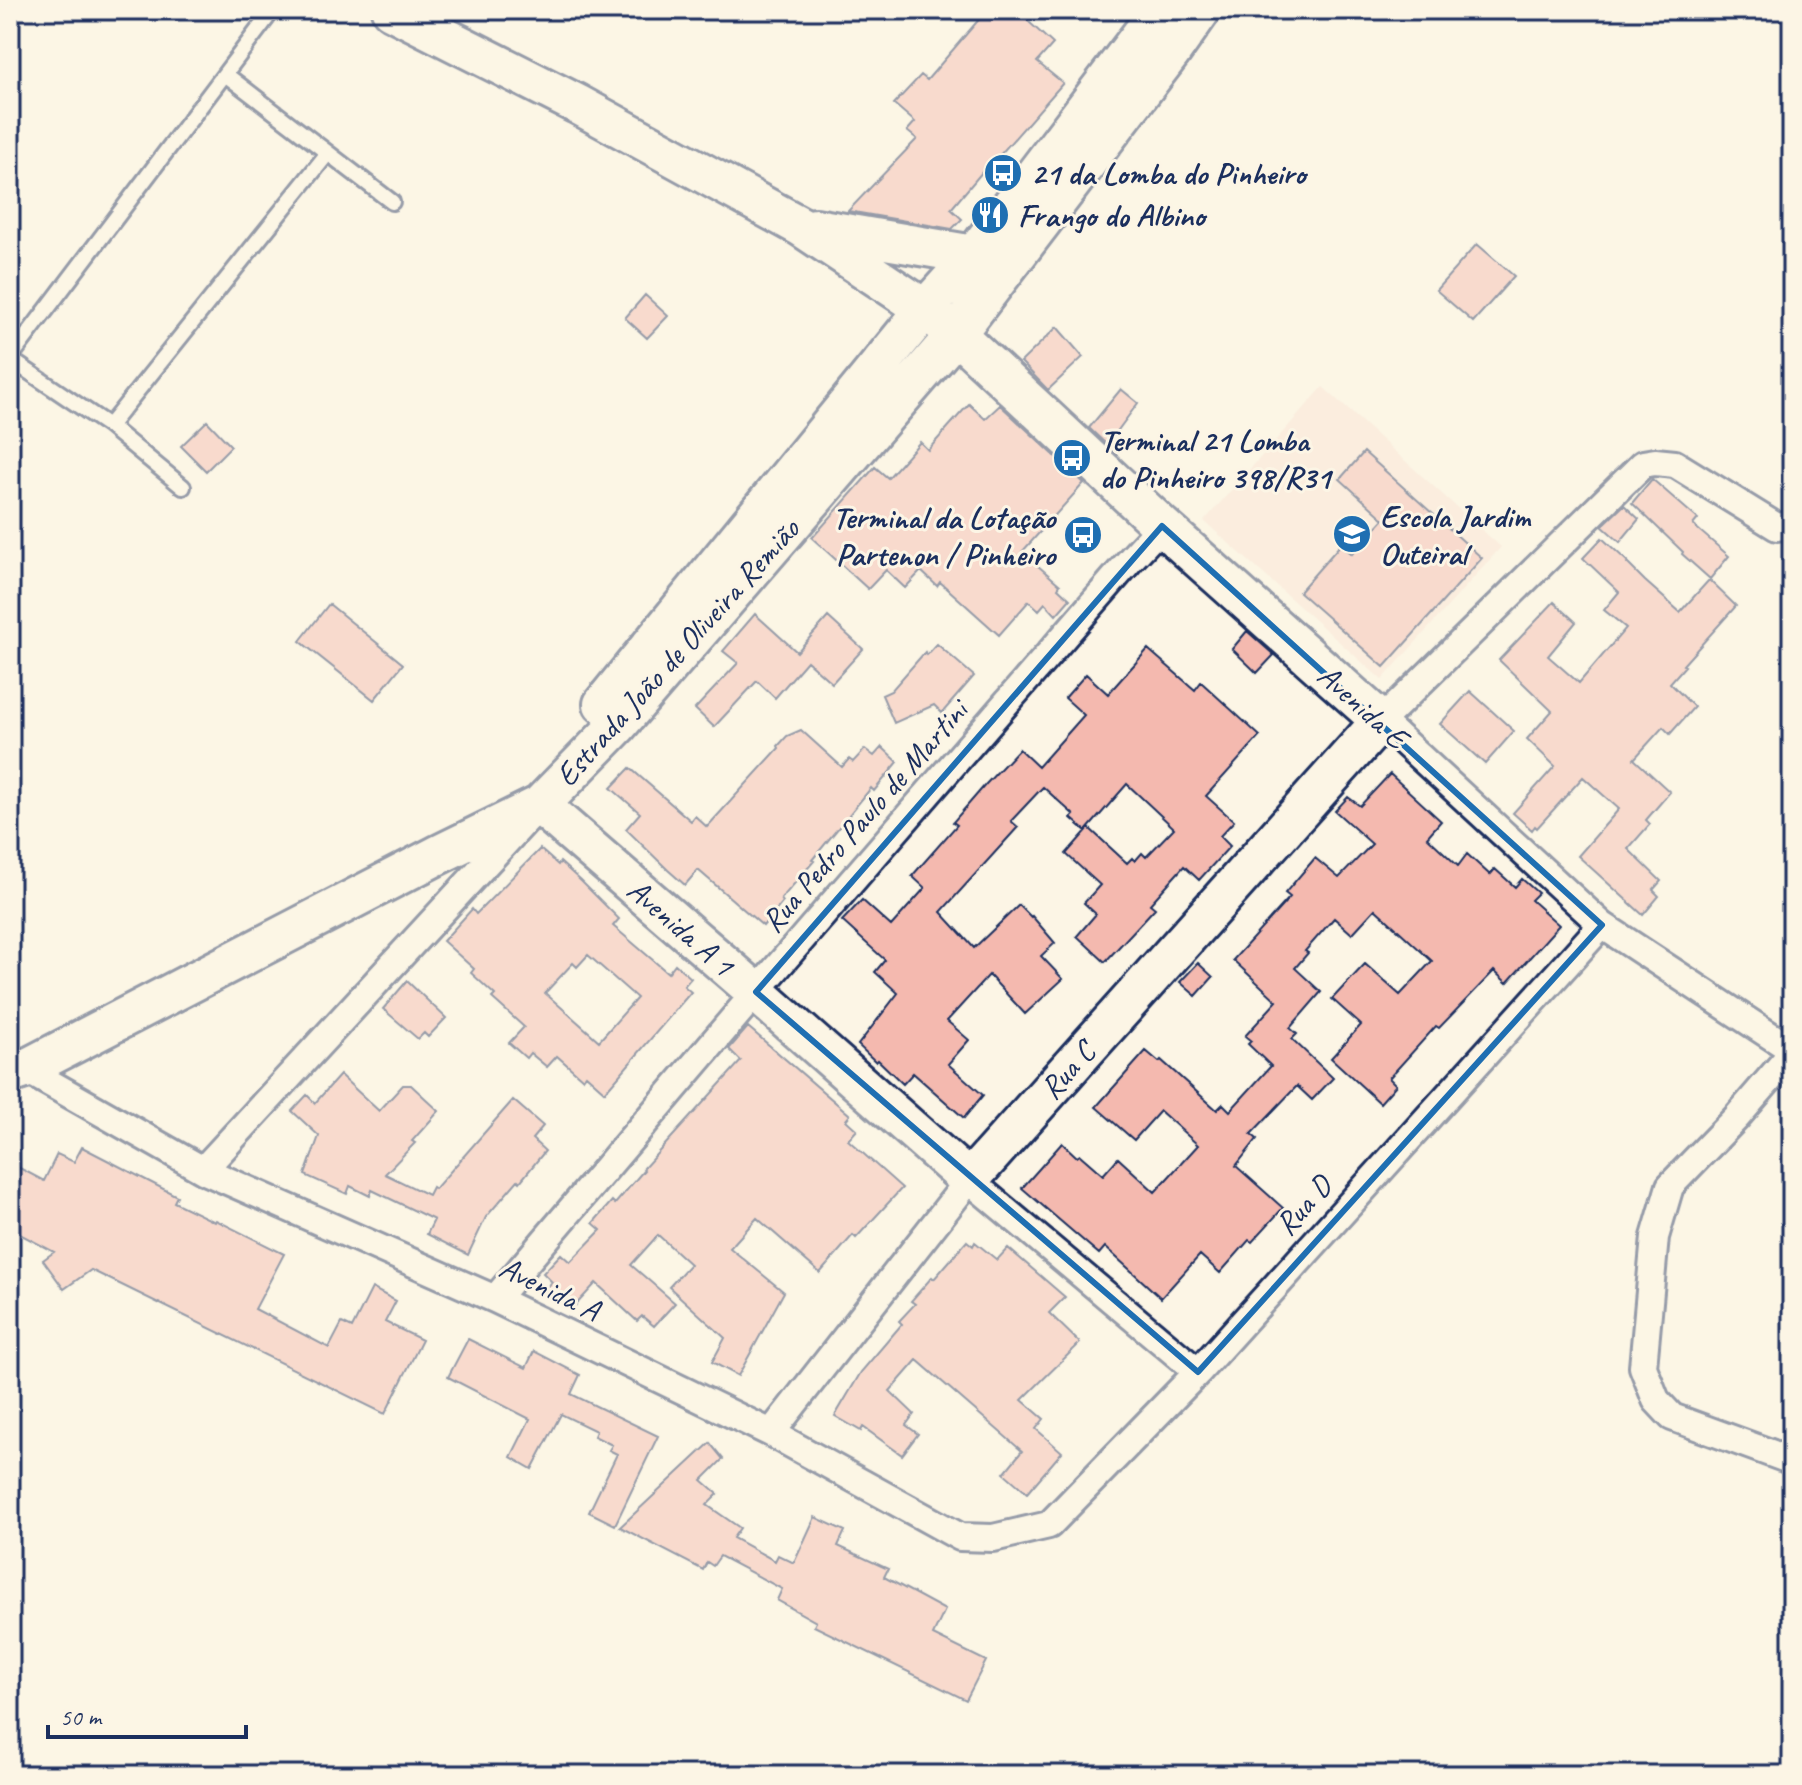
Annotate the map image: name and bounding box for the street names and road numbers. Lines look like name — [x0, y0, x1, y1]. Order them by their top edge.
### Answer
street label: Estrada João de Oliveira Remião — [546, 509, 810, 795]
street label: Avenida E — [1309, 655, 1419, 760]
street label: Rua Pedro Paulo de Martini — [752, 689, 979, 941]
street label: Avenida A 1 — [619, 870, 744, 986]
street label: Rua C — [1031, 1029, 1107, 1108]
street label: Rua D — [1266, 1165, 1343, 1244]
street label: Avenida A — [493, 1247, 608, 1331]

